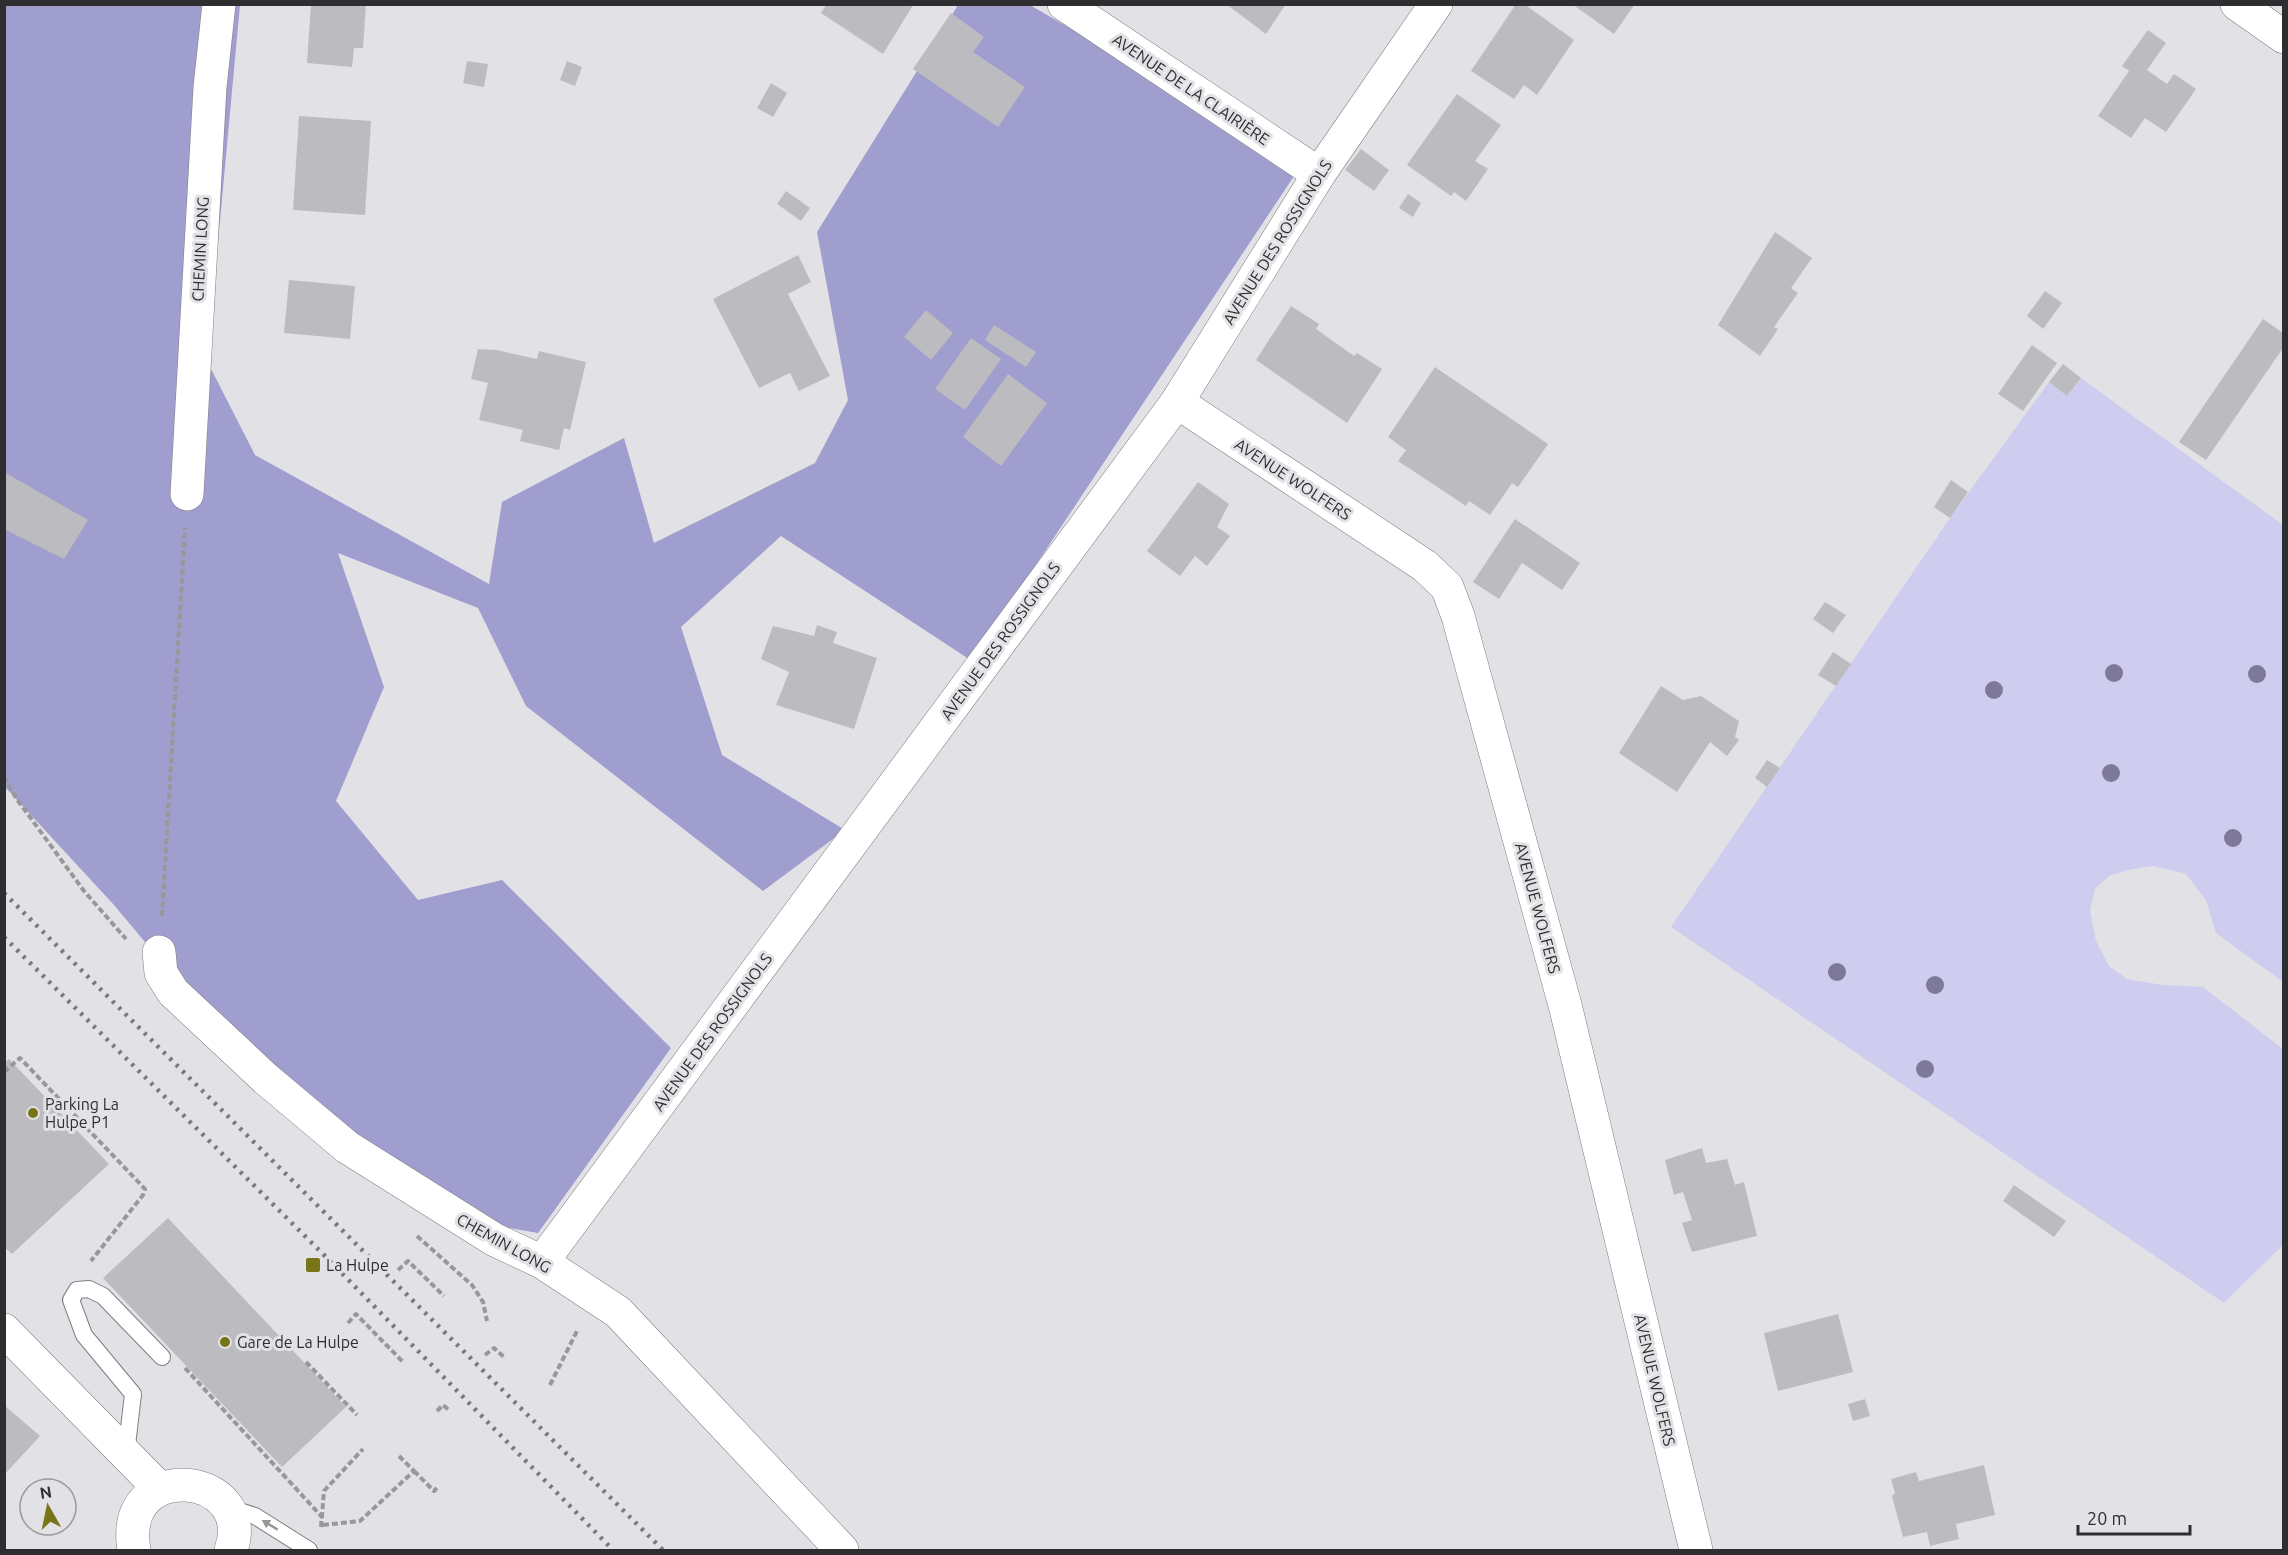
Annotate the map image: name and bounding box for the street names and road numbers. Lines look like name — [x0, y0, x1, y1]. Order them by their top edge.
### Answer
street label: AVENUE DE LA CLAIRIÈRE — [1109, 28, 1274, 148]
street label: AVENUE DES ROSSIGNOLS — [1219, 156, 1335, 328]
street label: CHEMIN LONG — [188, 196, 212, 302]
street label: AVENUE WOLFERS — [1232, 435, 1354, 523]
street label: AVENUE DES ROSSIGNOLS — [937, 559, 1063, 723]
street label: AVENUE WOLFERS — [1512, 841, 1564, 975]
street label: AVENUE DES ROSSIGNOLS — [649, 950, 775, 1114]
street label: CHEMIN LONG — [454, 1210, 554, 1276]
street label: AVENUE WOLFERS — [1631, 1312, 1679, 1448]

